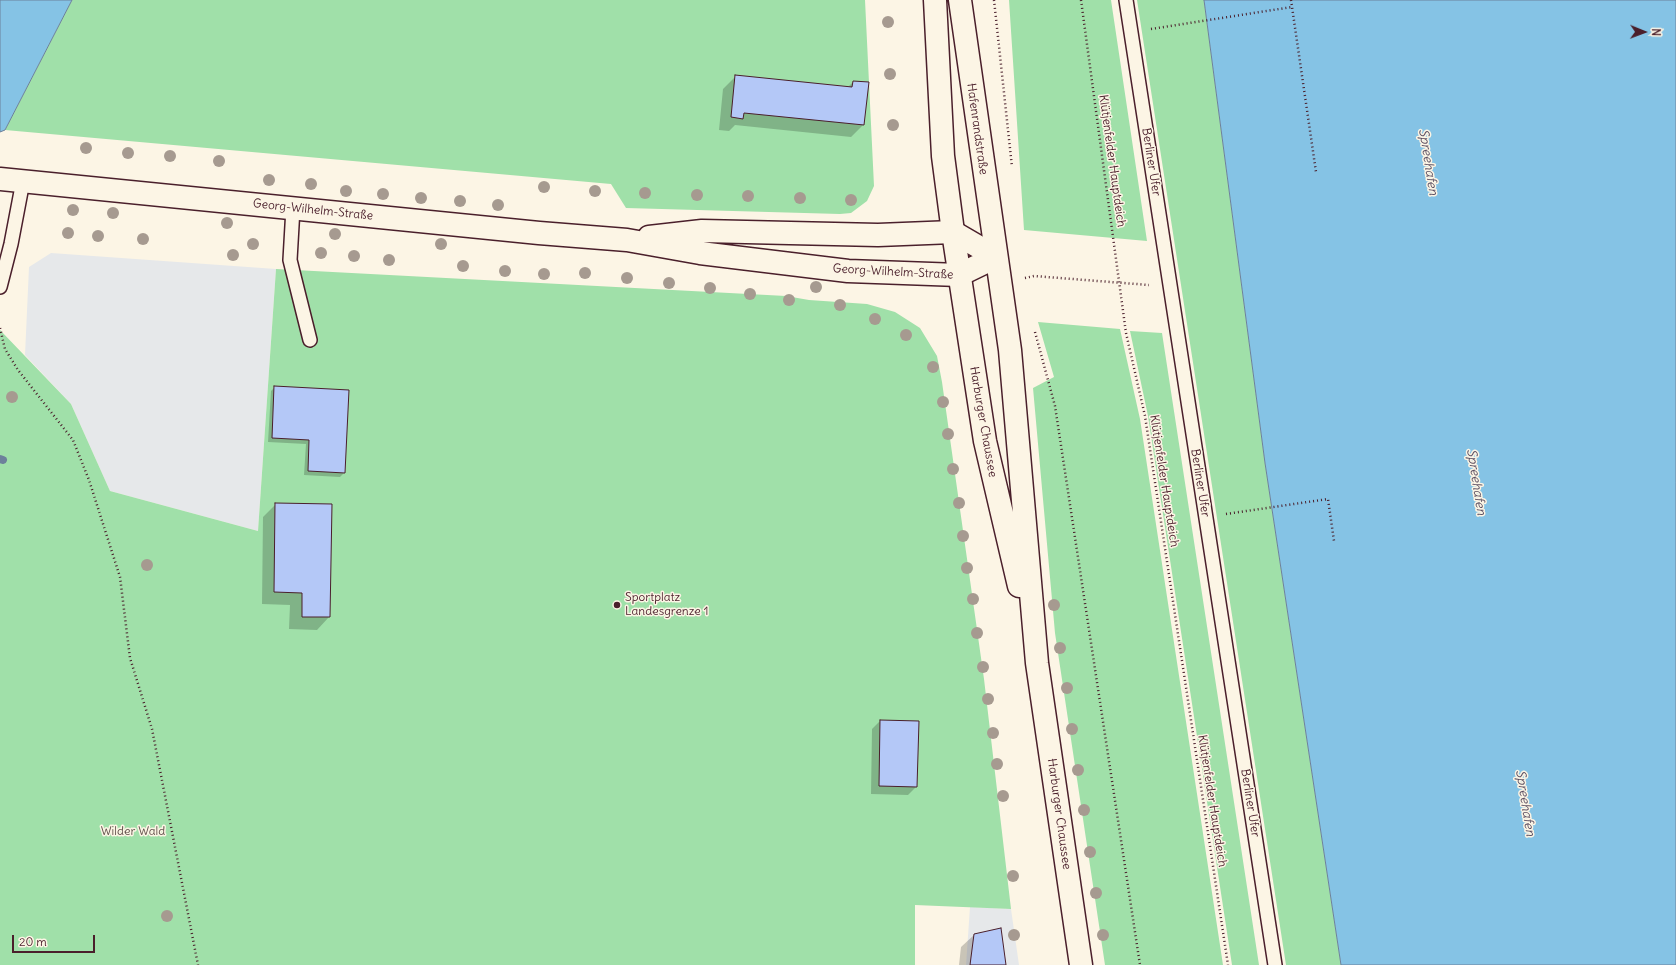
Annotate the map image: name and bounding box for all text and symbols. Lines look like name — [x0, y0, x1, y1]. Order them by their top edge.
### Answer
north arrow — [1624, 12, 1664, 52]
text: N — [1649, 28, 1663, 36]
street label: Hafenrandstraße — [963, 82, 991, 176]
street label: Klütjenfelder Hauptdeich — [1096, 94, 1128, 228]
street label: Berliner Ufer — [1138, 127, 1164, 197]
water label: Spreehafen — [1415, 128, 1441, 196]
street label: Georg-Wilhelm-Straße — [252, 197, 374, 223]
street label: Georg-Wilhelm-Straße — [832, 262, 954, 282]
street label: Harburger Chaussee — [966, 366, 1000, 478]
street label: Klütjenfelder Hauptdeich — [1146, 414, 1182, 548]
street label: Berliner Ufer — [1187, 448, 1213, 518]
water label: Spreehafen — [1463, 448, 1489, 516]
place label: Sportplatz Landesgrenze 1 — [625, 591, 708, 619]
marker: Sportplatz Landesgrenze 1 — [612, 600, 622, 610]
street label: Klütjenfelder Hauptdeich — [1194, 734, 1230, 868]
street label: Harburger Chaussee — [1044, 757, 1074, 871]
street label: Berliner Ufer — [1237, 768, 1263, 838]
water label: Spreehafen — [1512, 769, 1538, 837]
park label: Wilder Wald — [101, 825, 165, 839]
scale bar — [14, 927, 97, 953]
text: 20 m — [19, 934, 47, 949]

